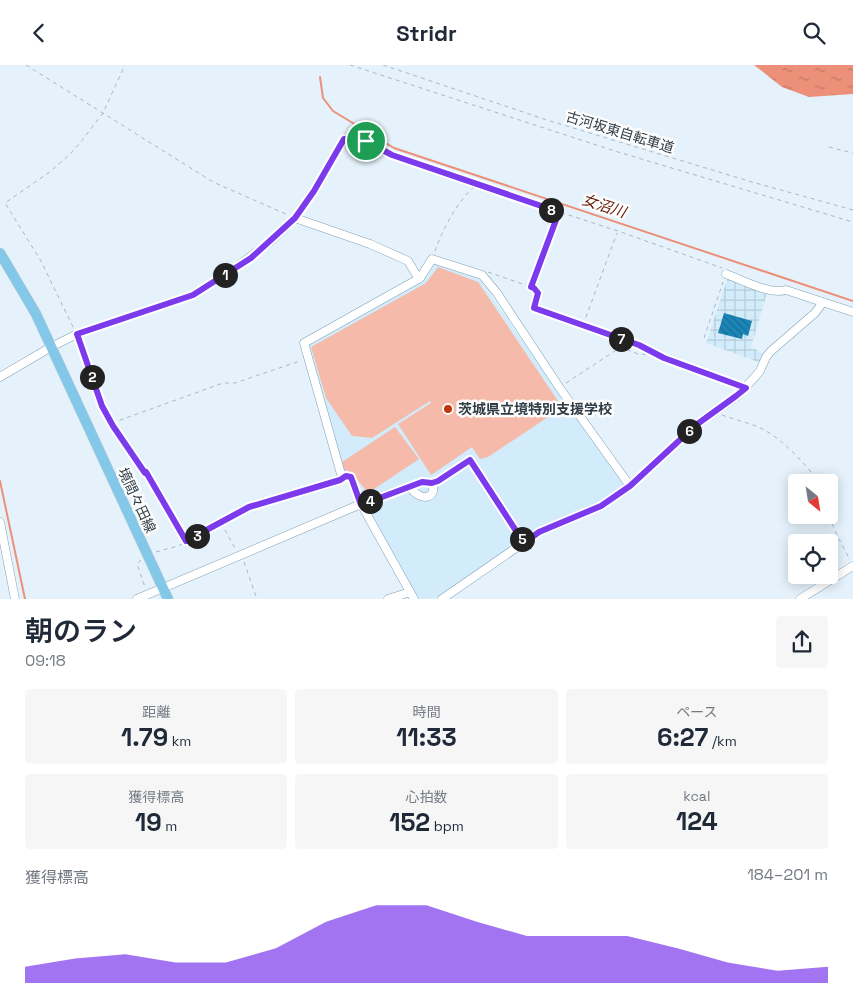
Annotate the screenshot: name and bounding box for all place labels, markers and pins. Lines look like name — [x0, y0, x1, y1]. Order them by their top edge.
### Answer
pin — [345, 120, 387, 162]
pin: 8 — [538, 197, 564, 223]
pin: 1 — [212, 263, 238, 287]
pin: 7 — [608, 327, 634, 351]
pin: 2 — [80, 365, 104, 389]
place label: 茨城県立境特別支援学校 — [458, 400, 612, 418]
marker: 茨城県立境特別支援学校 — [442, 403, 454, 415]
pin: 6 — [676, 419, 702, 443]
pin: 4 — [358, 489, 382, 513]
pin: 3 — [184, 523, 210, 549]
pin: 5 — [510, 527, 534, 551]

